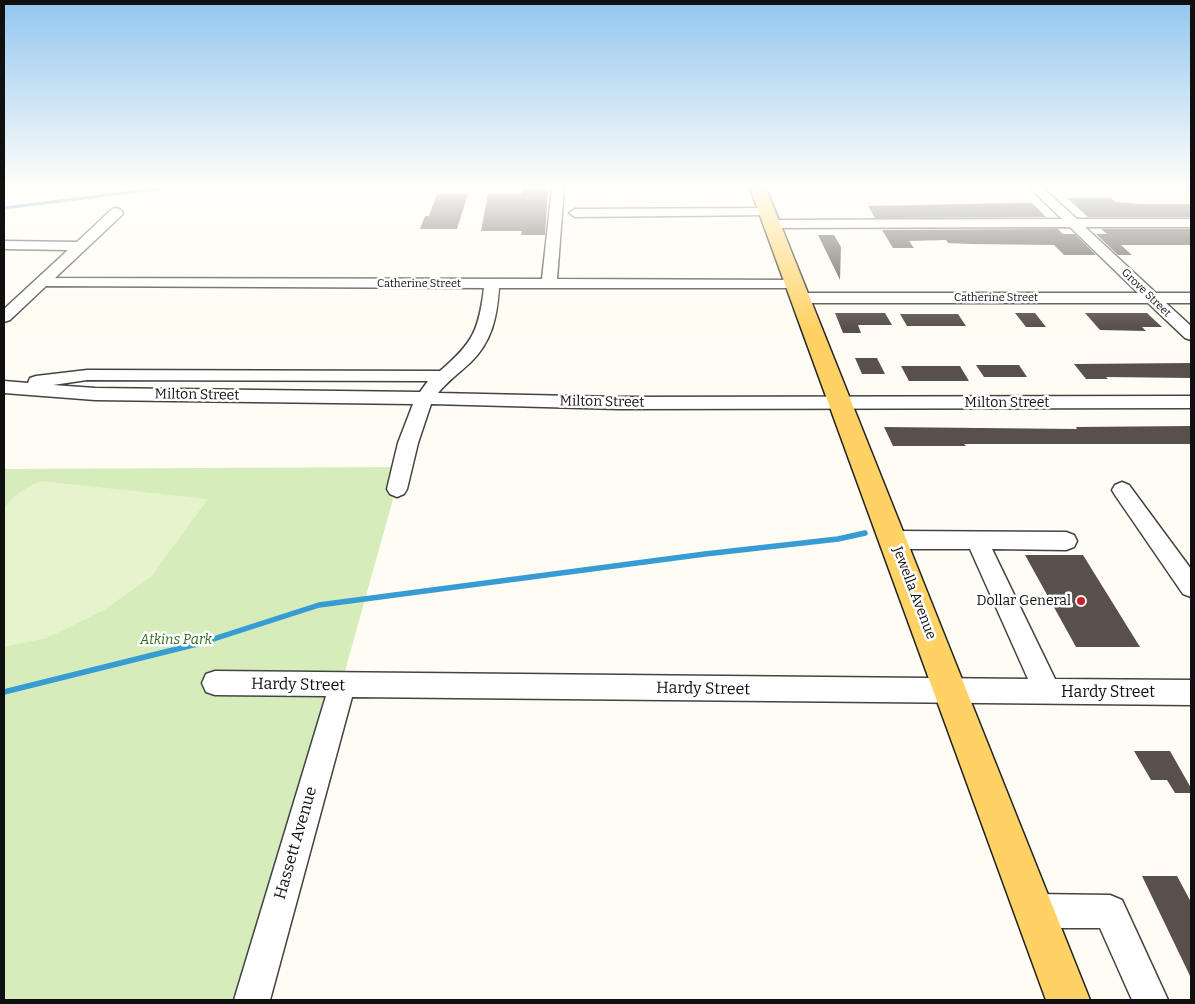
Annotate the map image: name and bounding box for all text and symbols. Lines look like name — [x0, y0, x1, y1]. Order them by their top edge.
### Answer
street label: Grove Street — [1119, 266, 1173, 320]
street label: Catherine Street — [377, 277, 461, 291]
street label: Catherine Street — [954, 291, 1038, 305]
street label: Milton Street — [154, 386, 240, 404]
street label: Milton Street — [559, 393, 645, 411]
street label: Milton Street — [965, 395, 1049, 411]
street label: Jewella Avenue — [889, 544, 939, 642]
place label: Dollar General — [977, 593, 1071, 609]
marker: Dollar General — [1075, 595, 1087, 607]
park label: Atkins Park — [140, 632, 212, 648]
street label: Hardy Street — [251, 675, 345, 695]
street label: Hardy Street — [656, 679, 750, 699]
street label: Hardy Street — [1061, 683, 1155, 703]
street label: Hassett Avenue — [271, 784, 321, 902]

